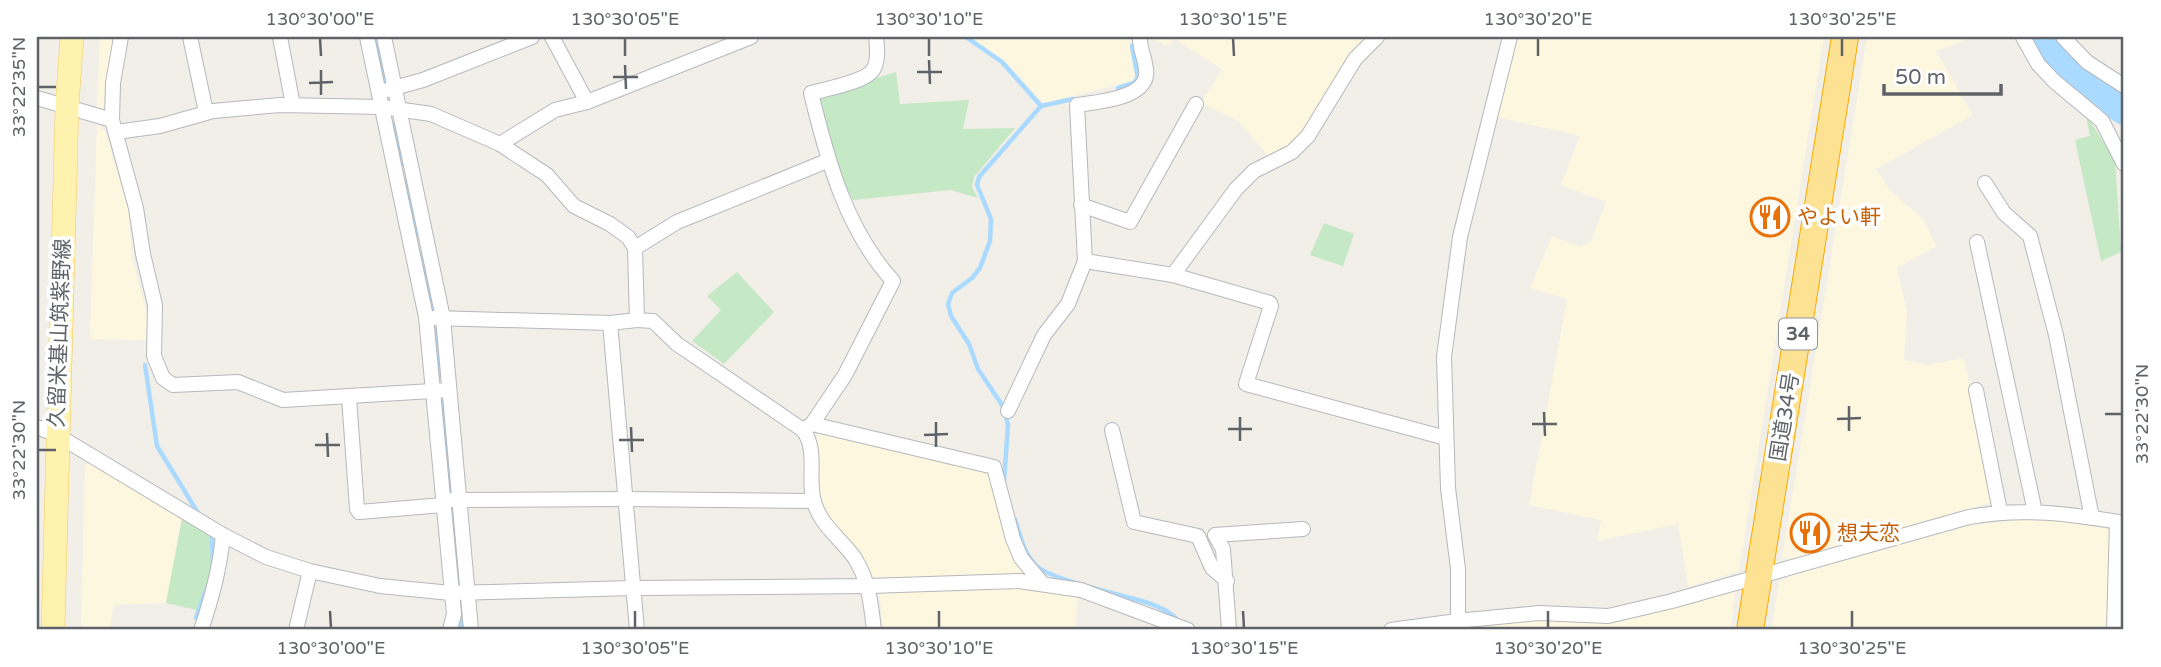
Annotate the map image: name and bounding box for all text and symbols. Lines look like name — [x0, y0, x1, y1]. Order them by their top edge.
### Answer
text: 130°30'00"E — [266, 8, 374, 30]
text: 130°30'05"E — [571, 8, 679, 30]
text: 130°30'10"E — [875, 8, 983, 30]
text: 130°30'15"E — [1179, 8, 1287, 30]
text: 130°30'20"E — [1484, 8, 1592, 30]
text: 130°30'25"E — [1788, 8, 1896, 30]
text: 33°22'35"N — [8, 37, 30, 137]
scale bar — [1884, 52, 2002, 96]
text: 50 m — [1895, 65, 1946, 90]
restaurant icon: やよい軒 — [1749, 196, 1791, 238]
place label: やよい軒 — [1797, 205, 1881, 230]
street label: 久留米基山筑紫野線 — [44, 238, 76, 428]
road number: 34 — [1779, 318, 1817, 350]
text: 33°22'30"N — [2131, 364, 2153, 464]
street label: 国道34号 — [1766, 371, 1804, 463]
text: 33°22'30"N — [8, 400, 30, 500]
restaurant icon: 想夫恋 — [1789, 512, 1831, 554]
place label: 想夫恋 — [1837, 521, 1900, 546]
text: 130°30'00"E — [277, 637, 385, 659]
text: 130°30'05"E — [581, 637, 689, 659]
text: 130°30'10"E — [885, 637, 993, 659]
text: 130°30'15"E — [1190, 637, 1298, 659]
text: 130°30'20"E — [1494, 637, 1602, 659]
text: 130°30'25"E — [1798, 637, 1906, 659]

